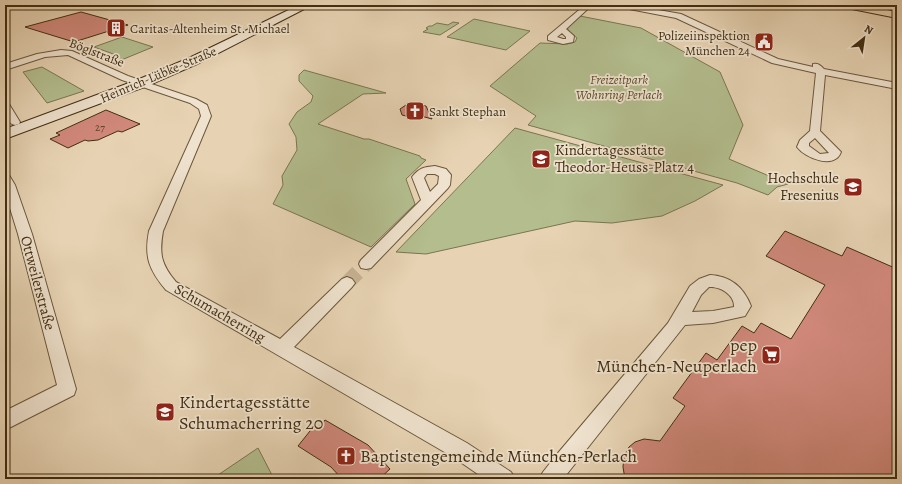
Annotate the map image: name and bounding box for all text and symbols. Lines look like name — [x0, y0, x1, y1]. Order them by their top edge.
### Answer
building icon: Caritas-Altenheim St. Michael — [105, 17, 127, 39]
north arrow — [844, 18, 884, 58]
place label: Caritas-Altenheim St. Michael — [130, 20, 290, 37]
text: N — [862, 21, 876, 38]
place label: Polizeiinspektion München 24 — [658, 27, 750, 59]
public building icon: Polizeiinspektion München 24 — [753, 31, 775, 53]
street label: Böglstraße — [67, 34, 127, 71]
street label: Heinrich-Lübke-Straße — [98, 42, 219, 107]
park label: Freizeitpark Wohnring Perlach — [576, 71, 662, 103]
church icon: Sankt Stephan — [404, 100, 426, 122]
place label: Sankt Stephan — [429, 103, 506, 120]
house number: 27 — [95, 120, 105, 135]
place label: Kindertagesstätte Theodor-Heuss-Platz 4 — [555, 140, 694, 177]
school or university icon: Kindertagesstätte Theodor-Heuss-Platz 4 — [530, 148, 552, 170]
place label: Hochschule Fresenius — [767, 168, 839, 205]
school or university icon: Hochschule Fresenius — [842, 176, 864, 198]
street label: Ottweilerstraße — [16, 234, 60, 333]
street label: Schumacherring — [171, 279, 270, 347]
place label: pep München-Neuperlach — [596, 333, 757, 378]
supermarket icon: pep München-Neuperlach — [760, 344, 782, 366]
place label: Kindertagesstätte Schumacherring 20 — [179, 390, 323, 435]
school or university icon: Kindertagesstätte Schumacherring 20 — [154, 401, 176, 423]
place label: Baptistengemeinde München-Perlach — [360, 444, 638, 468]
church icon: Baptistengemeinde München-Perlach — [335, 445, 357, 467]

